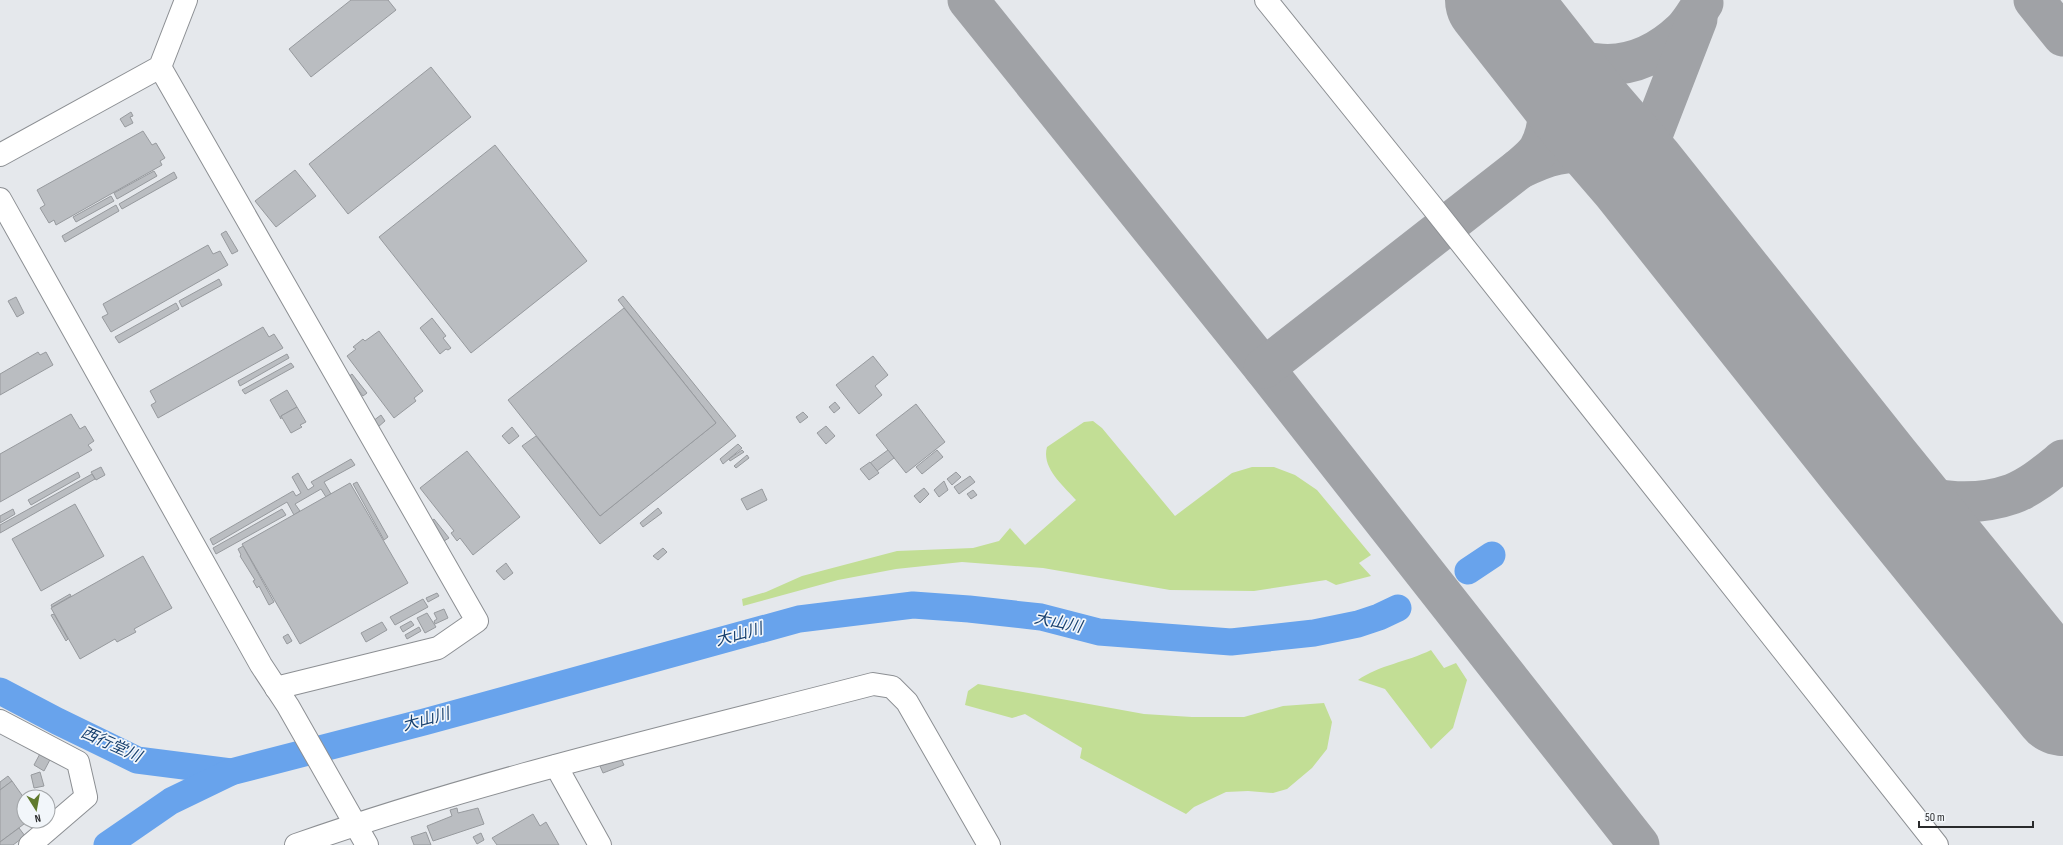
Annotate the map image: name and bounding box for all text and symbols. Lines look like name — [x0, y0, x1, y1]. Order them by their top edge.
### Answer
water label: 大山川 — [1033, 609, 1085, 638]
water label: 大山川 — [713, 619, 767, 650]
water label: 大山川 — [400, 704, 454, 735]
water label: 西行堂川 — [78, 723, 146, 768]
north arrow — [16, 789, 56, 829]
scale bar — [1919, 803, 2033, 829]
text: 50 m — [1925, 810, 1945, 825]
text: N — [34, 811, 42, 825]

